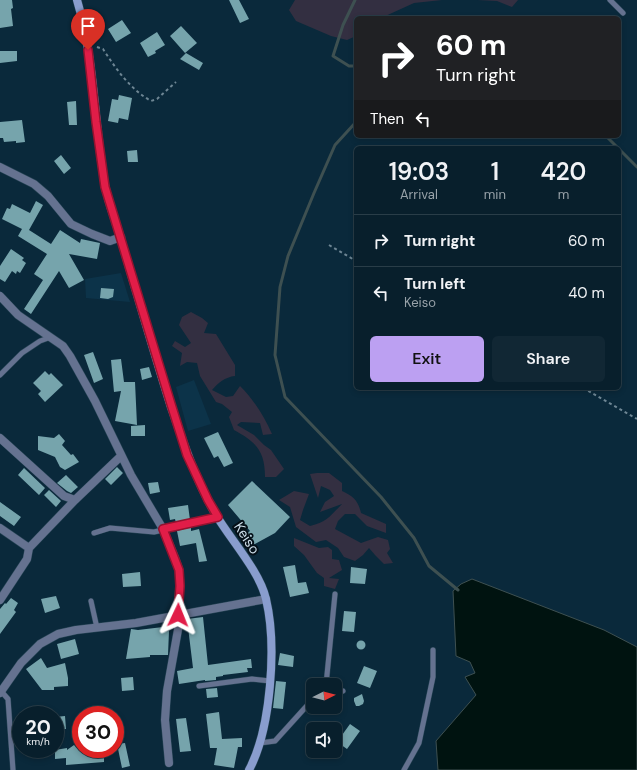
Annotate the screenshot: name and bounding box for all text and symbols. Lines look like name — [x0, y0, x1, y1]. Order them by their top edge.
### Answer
pin — [71, 9, 105, 50]
icon: arrive — [77, 15, 99, 37]
text: 60 m — [436, 27, 506, 64]
icon: right — [370, 32, 422, 84]
text: Turn right — [436, 63, 516, 87]
icon: left — [412, 108, 434, 130]
text: Then — [370, 109, 404, 129]
text: 19:03 — [389, 156, 449, 187]
text: 1 — [491, 156, 499, 187]
text: 420 — [541, 156, 586, 187]
text: Arrival — [400, 186, 438, 203]
text: min — [484, 186, 506, 203]
text: m — [558, 186, 569, 203]
icon: right — [370, 230, 392, 252]
text: Turn right — [404, 231, 475, 251]
text: 60 m — [568, 231, 605, 251]
text: Turn left — [404, 274, 465, 294]
icon: left — [370, 282, 392, 304]
text: 40 m — [568, 283, 605, 303]
text: Keiso — [404, 294, 436, 311]
button: Exit — [370, 336, 484, 382]
button: Share — [492, 336, 605, 382]
street label: Keiso — [230, 519, 264, 557]
position arrow — [157, 594, 199, 636]
north arrow — [306, 678, 342, 714]
map controls — [306, 678, 342, 758]
speed limit sign: 30 — [72, 706, 124, 758]
text: 20 — [25, 714, 51, 740]
button: sound — [306, 722, 342, 758]
text: km/h — [26, 735, 50, 748]

